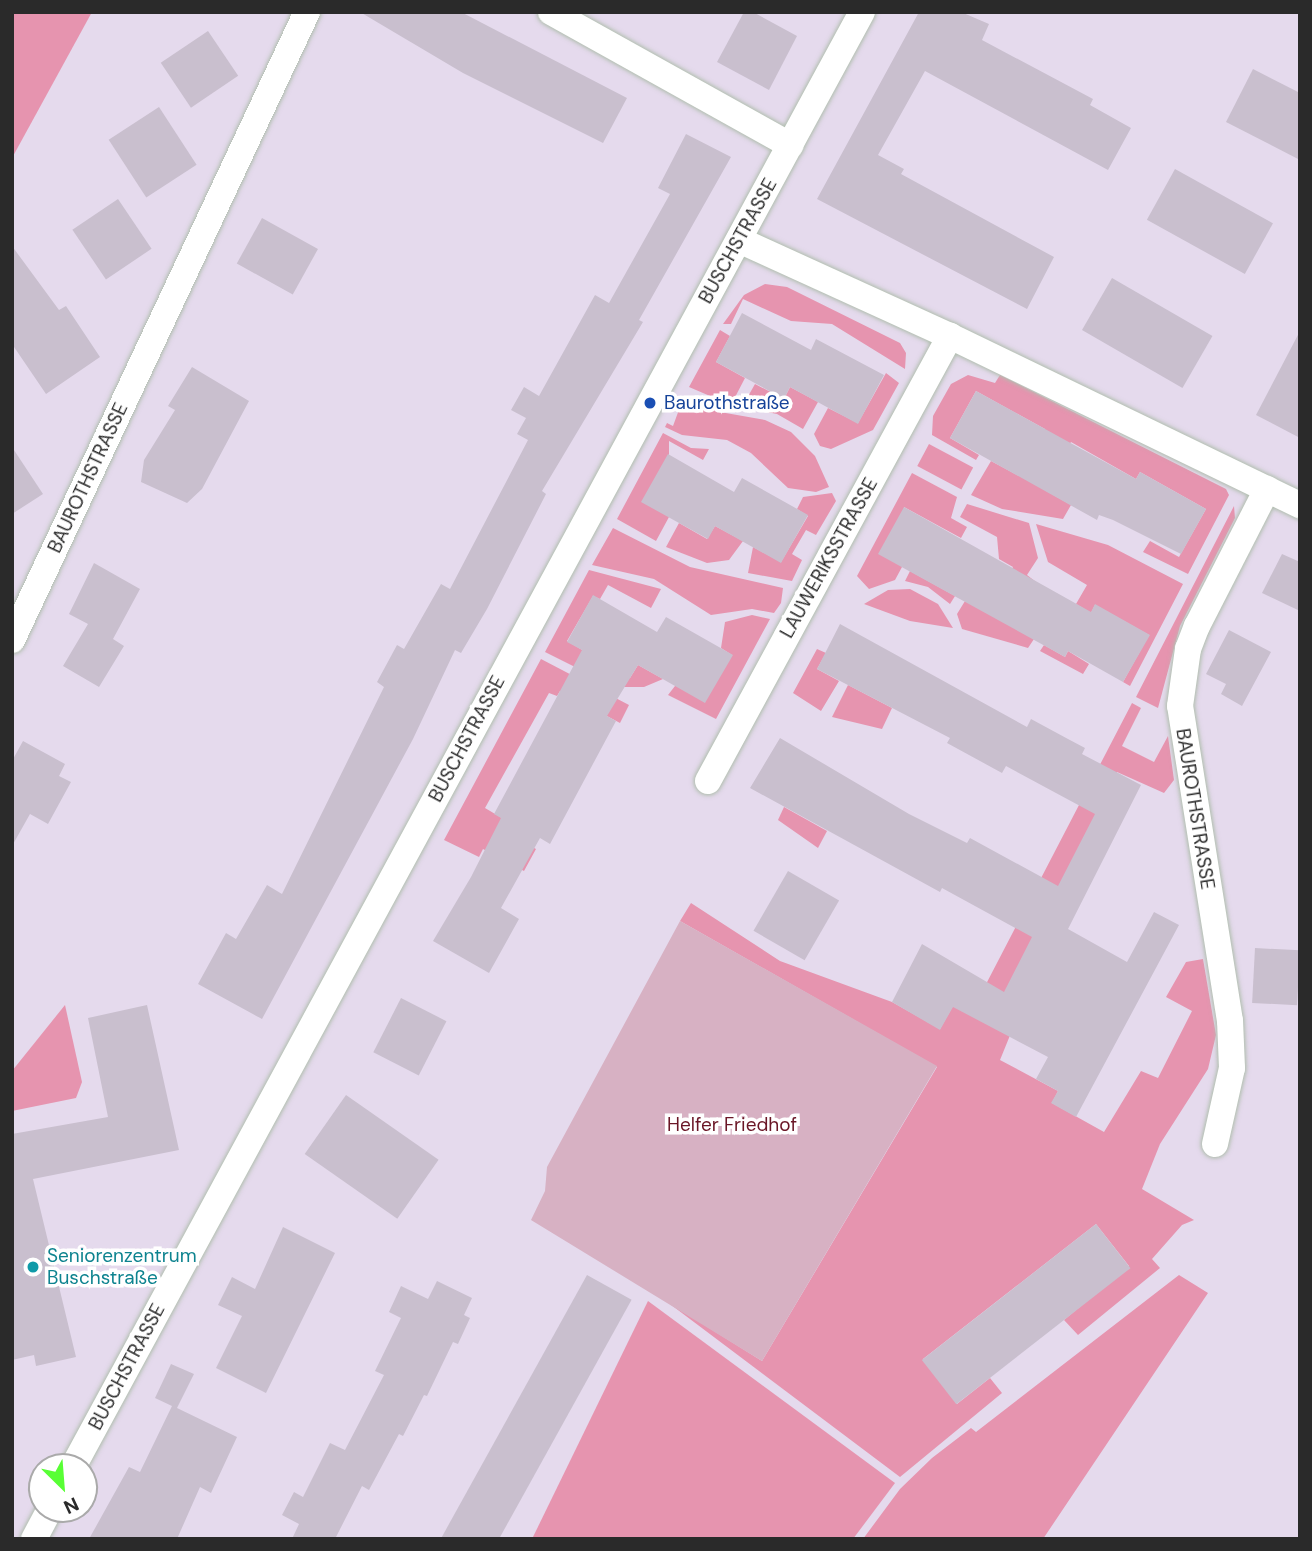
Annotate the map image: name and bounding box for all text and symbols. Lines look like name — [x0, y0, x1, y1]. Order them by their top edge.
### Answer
street label: BUSCHSTRASSE — [694, 174, 782, 308]
place label: Baurothstraße — [664, 392, 790, 414]
marker: Baurothstraße — [642, 395, 658, 411]
street label: BAUROTHSTRASSE — [43, 399, 133, 557]
street label: LAUWERIKSSTRASSE — [776, 474, 882, 642]
street label: BUSCHSTRASSE — [424, 672, 510, 806]
street label: BAUROTHSTRASSE — [1171, 727, 1219, 891]
park label: Helfer Friedhof — [667, 1114, 797, 1136]
place label: Seniorenzentrum Buschstraße — [47, 1245, 197, 1289]
marker: Seniorenzentrum Buschstraße — [25, 1259, 41, 1275]
street label: BUSCHSTRASSE — [84, 1300, 170, 1434]
north arrow — [28, 1453, 98, 1523]
text: N — [60, 1491, 83, 1520]

